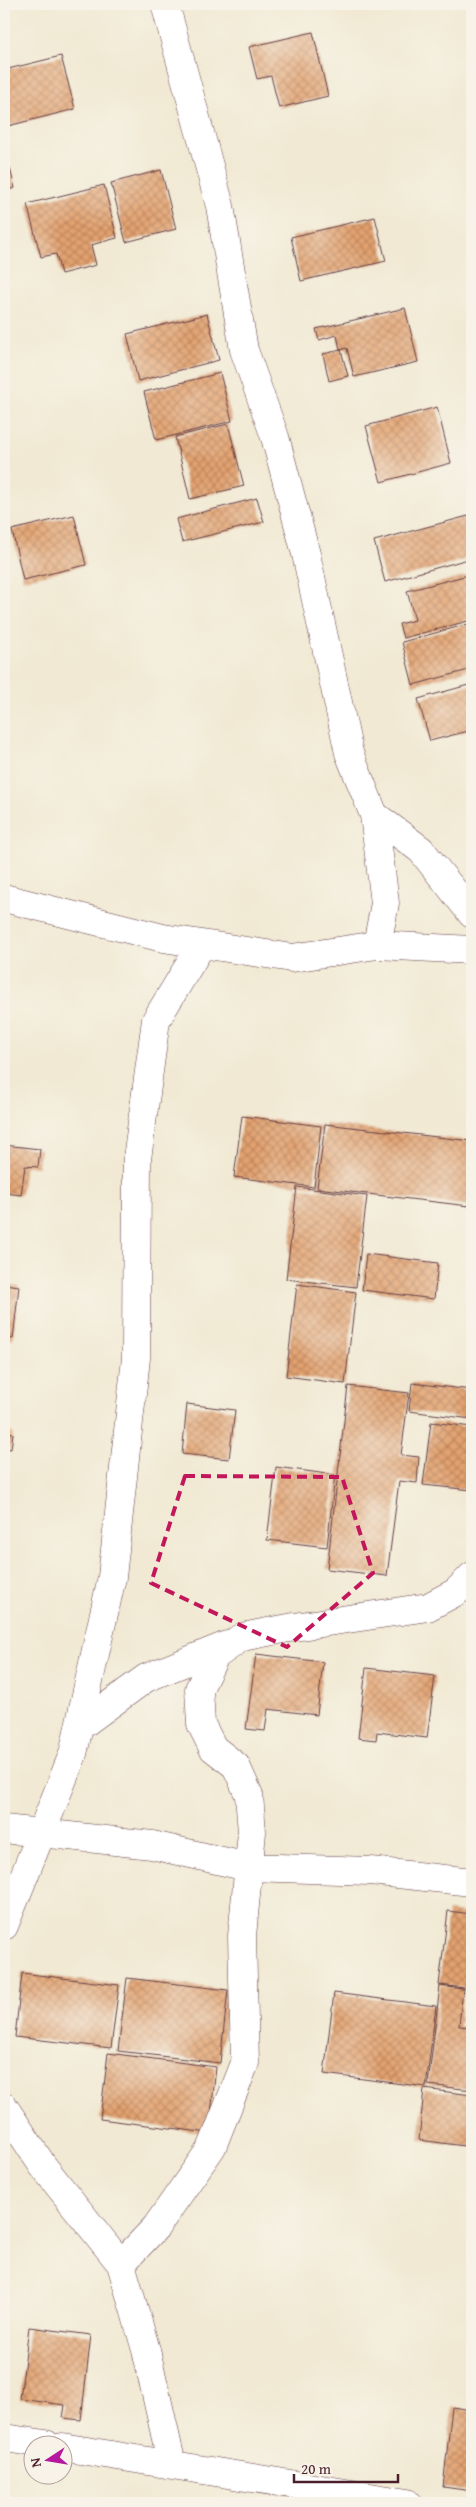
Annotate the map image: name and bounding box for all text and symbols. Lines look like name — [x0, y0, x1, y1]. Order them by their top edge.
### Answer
north arrow — [22, 2434, 72, 2484]
scale bar — [294, 2452, 397, 2484]
text: N — [24, 2455, 46, 2469]
text: 20 m — [301, 2458, 332, 2479]

